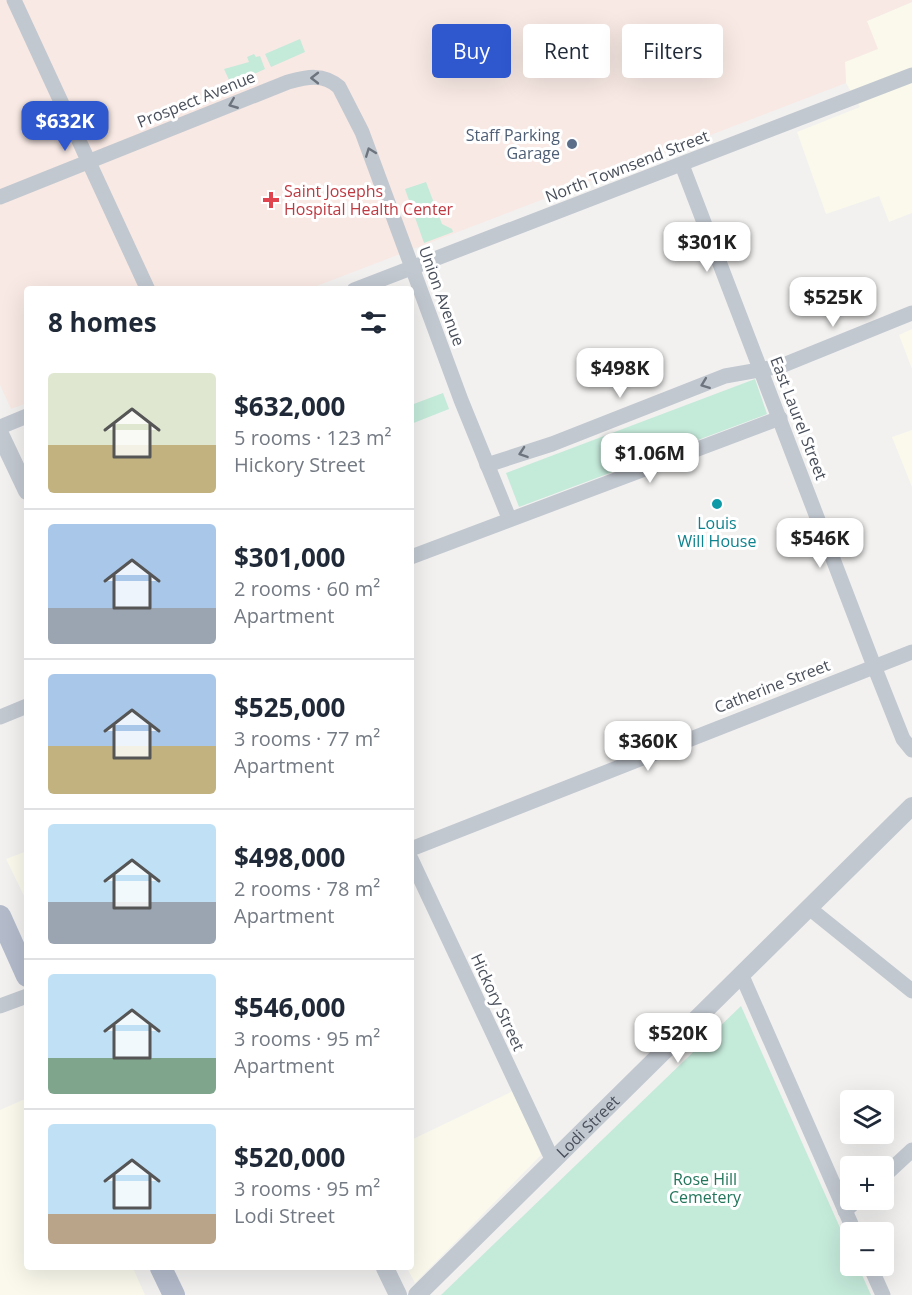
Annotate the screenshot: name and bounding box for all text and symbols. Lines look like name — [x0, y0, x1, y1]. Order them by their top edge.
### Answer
chip: Buy — [432, 24, 511, 78]
chip: Rent — [523, 24, 610, 78]
chip: Filters — [622, 24, 723, 78]
street label: Prospect Avenue — [134, 65, 258, 133]
one-way arrow — [310, 72, 319, 84]
one-way arrow — [229, 96, 239, 109]
pin: $632K — [23, 101, 107, 152]
text: $632K — [35, 107, 95, 134]
place label: Staff Parking Garage — [466, 124, 560, 164]
street label: North Townsend Street — [542, 125, 712, 207]
marker: Staff Parking Garage — [565, 137, 579, 151]
one-way arrow — [364, 147, 377, 158]
place label: Saint Josephs Hospital Health Center — [284, 180, 454, 220]
marker: Saint Josephs Hospital Health Center — [262, 191, 280, 209]
pin: $301K — [665, 222, 749, 273]
text: $301K — [677, 228, 737, 255]
street label: Union Avenue — [414, 243, 470, 349]
pin: $525K — [791, 277, 875, 328]
text: $525K — [803, 283, 863, 310]
text: 8 homes — [48, 304, 157, 340]
icon: filters — [357, 306, 390, 339]
pin: $498K — [578, 348, 662, 399]
street label: East Laurel Street — [765, 353, 833, 483]
text: $498K — [590, 354, 650, 381]
one-way arrow — [700, 376, 711, 389]
text: $632,000 — [234, 388, 345, 424]
icon: home — [96, 397, 168, 469]
text: 5 rooms · 123 m² — [234, 424, 392, 451]
pin: $1.06M — [601, 433, 699, 484]
text: $1.06M — [615, 439, 685, 466]
one-way arrow — [518, 446, 529, 459]
text: Hickory Street — [234, 451, 365, 478]
marker: Louis Will House — [710, 497, 724, 511]
place label: Louis Will House — [678, 512, 756, 552]
pin: $546K — [778, 518, 862, 569]
text: $546K — [790, 524, 850, 551]
text: $301,000 — [234, 539, 345, 575]
icon: home — [96, 548, 168, 620]
text: 2 rooms · 60 m² — [234, 575, 380, 602]
text: Apartment — [234, 602, 334, 629]
street label: Catherine Street — [711, 654, 833, 718]
text: $525,000 — [234, 689, 345, 725]
icon: home — [96, 698, 168, 770]
pin: $360K — [606, 721, 690, 772]
text: 3 rooms · 77 m² — [234, 725, 380, 752]
text: $360K — [618, 727, 678, 754]
text: Apartment — [234, 752, 334, 779]
text: $498,000 — [234, 839, 345, 875]
icon: home — [96, 848, 168, 920]
text: 2 rooms · 78 m² — [234, 875, 380, 902]
text: Apartment — [234, 902, 334, 929]
street label: Hickory Street — [466, 950, 530, 1054]
text: $546,000 — [234, 989, 345, 1025]
icon: home — [96, 998, 168, 1070]
pin: $520K — [636, 1013, 720, 1064]
text: $520K — [648, 1019, 708, 1046]
text: 3 rooms · 95 m² — [234, 1025, 380, 1052]
text: Apartment — [234, 1052, 334, 1079]
street label: Lodi Street — [551, 1090, 624, 1163]
map controls — [840, 1090, 894, 1276]
button: layers — [840, 1090, 894, 1144]
text: $520,000 — [234, 1139, 345, 1175]
icon: home — [96, 1148, 168, 1220]
button: + — [840, 1156, 894, 1210]
park label: Rose Hill Cemetery — [669, 1168, 742, 1208]
text: 3 rooms · 95 m² — [234, 1175, 380, 1202]
text: Lodi Street — [234, 1202, 335, 1229]
button: − — [840, 1222, 894, 1276]

